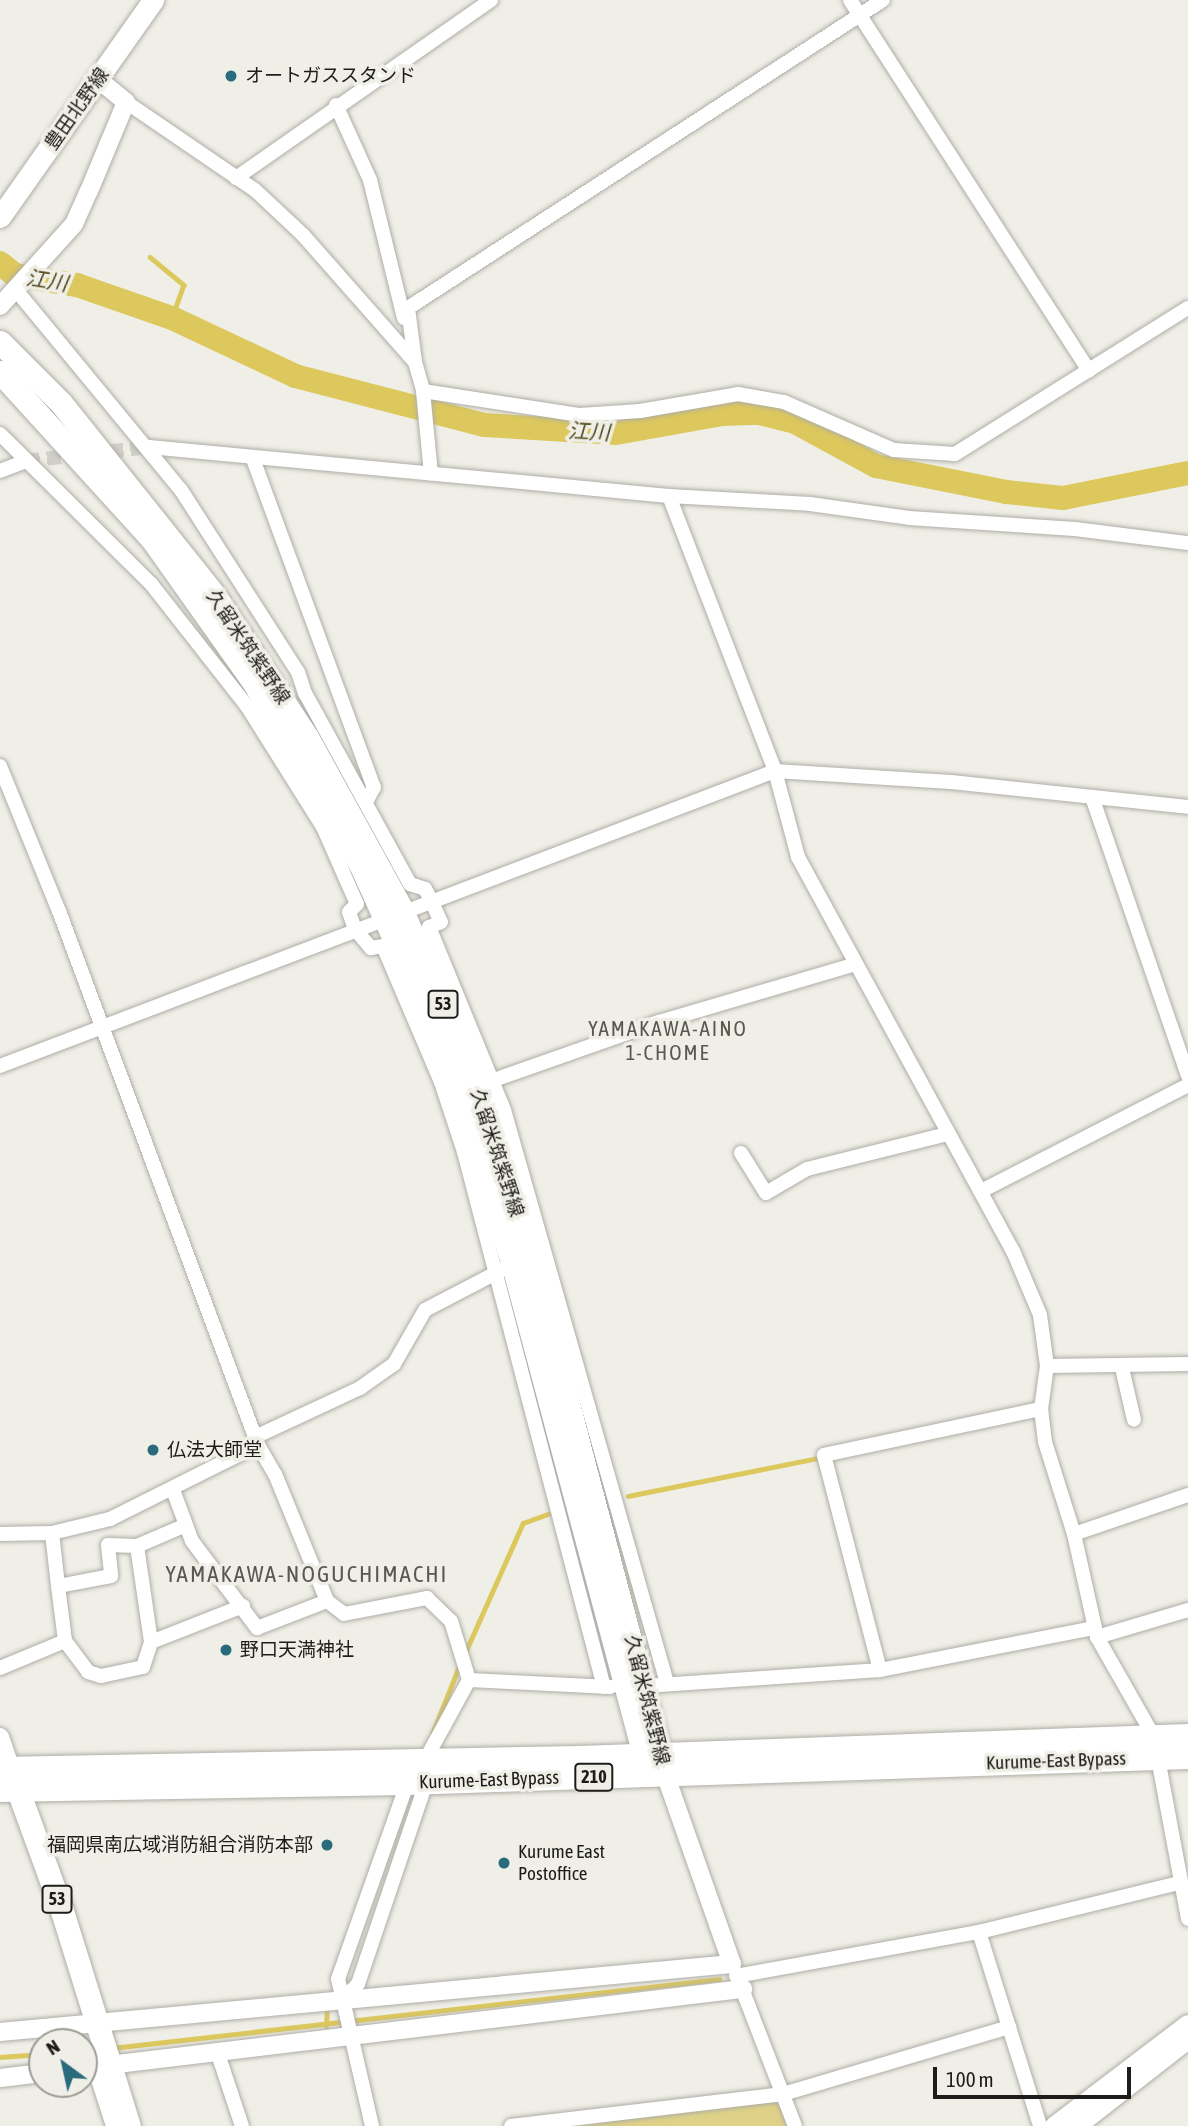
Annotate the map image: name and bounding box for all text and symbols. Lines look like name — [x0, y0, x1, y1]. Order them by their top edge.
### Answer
street label: 豊田北野線 — [40, 64, 114, 154]
place label: オートガススタンド — [245, 65, 416, 87]
marker: オートガススタンド — [223, 68, 239, 84]
water label: 江川 — [24, 264, 70, 296]
water label: 江川 — [567, 417, 611, 445]
street label: 久留米筑紫野線 — [201, 585, 295, 709]
road number: 53 — [427, 989, 459, 1018]
district label: YAMAKAWA-AINO 1-CHOME — [590, 1015, 746, 1065]
street label: 久留米筑紫野線 — [466, 1086, 528, 1220]
place label: 仏法大師堂 — [167, 1439, 262, 1461]
marker: 仏法大師堂 — [145, 1442, 161, 1458]
district label: YAMAKAWA-NOGUCHIMACHI — [168, 1560, 446, 1588]
street label: 久留米筑紫野線 — [620, 1633, 674, 1767]
place label: 野口天満神社 — [240, 1639, 354, 1661]
marker: 野口天満神社 — [218, 1642, 234, 1658]
street label: Kurume-East Bypass — [986, 1747, 1126, 1775]
road number: 210 — [573, 1762, 615, 1792]
street label: Kurume-East Bypass — [419, 1766, 559, 1794]
place label: 福岡県南広域消防組合消防本部 — [47, 1834, 313, 1856]
marker: 福岡県南広域消防組合消防本部 — [319, 1837, 335, 1853]
place label: Kurume East Postoffice — [518, 1841, 605, 1885]
marker: Kurume East Postoffice — [496, 1855, 512, 1871]
road number: 53 — [41, 1884, 73, 1913]
north arrow — [28, 2028, 98, 2098]
text: N — [42, 2035, 63, 2059]
scale bar — [936, 2052, 1134, 2096]
text: 100 m — [946, 2067, 994, 2091]

